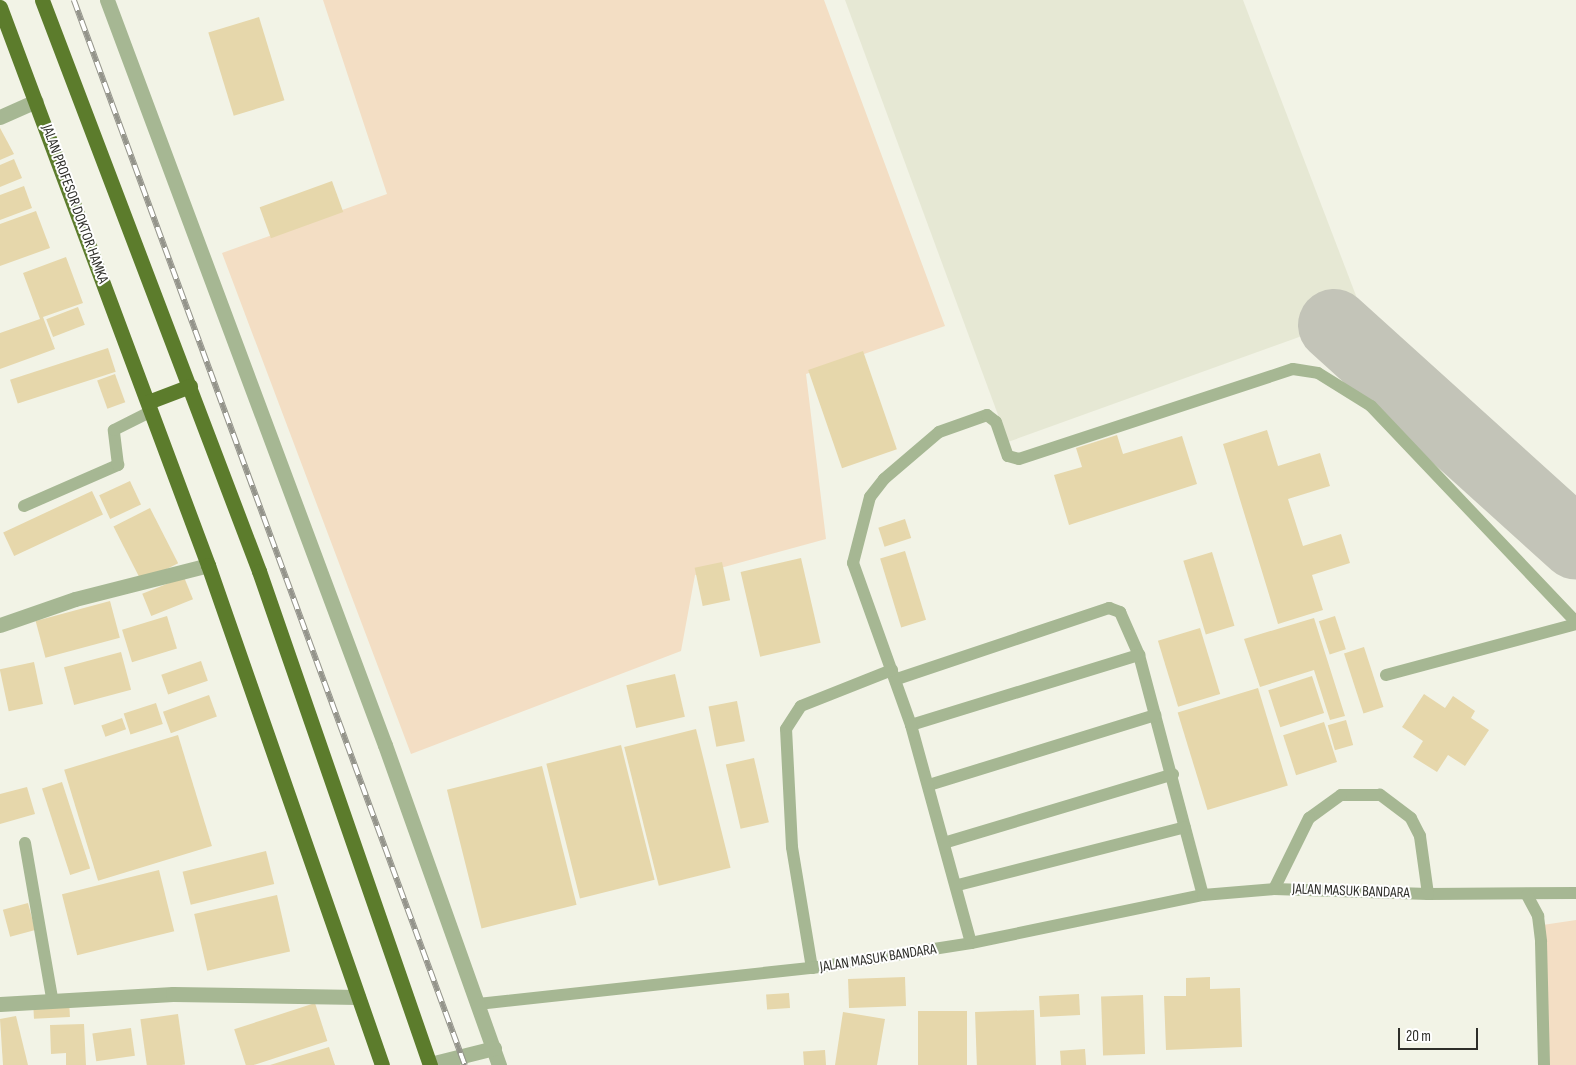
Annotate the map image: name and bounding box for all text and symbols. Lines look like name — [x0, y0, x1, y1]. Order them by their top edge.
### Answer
street label: JALAN PROFESOR DOKTOR HAMKA — [38, 122, 112, 286]
street label: JALAN MASUK BANDARA — [1292, 880, 1410, 902]
street label: JALAN MASUK BANDARA — [819, 940, 937, 976]
scale bar — [1401, 1018, 1481, 1050]
text: 20 m — [1406, 1027, 1431, 1046]

